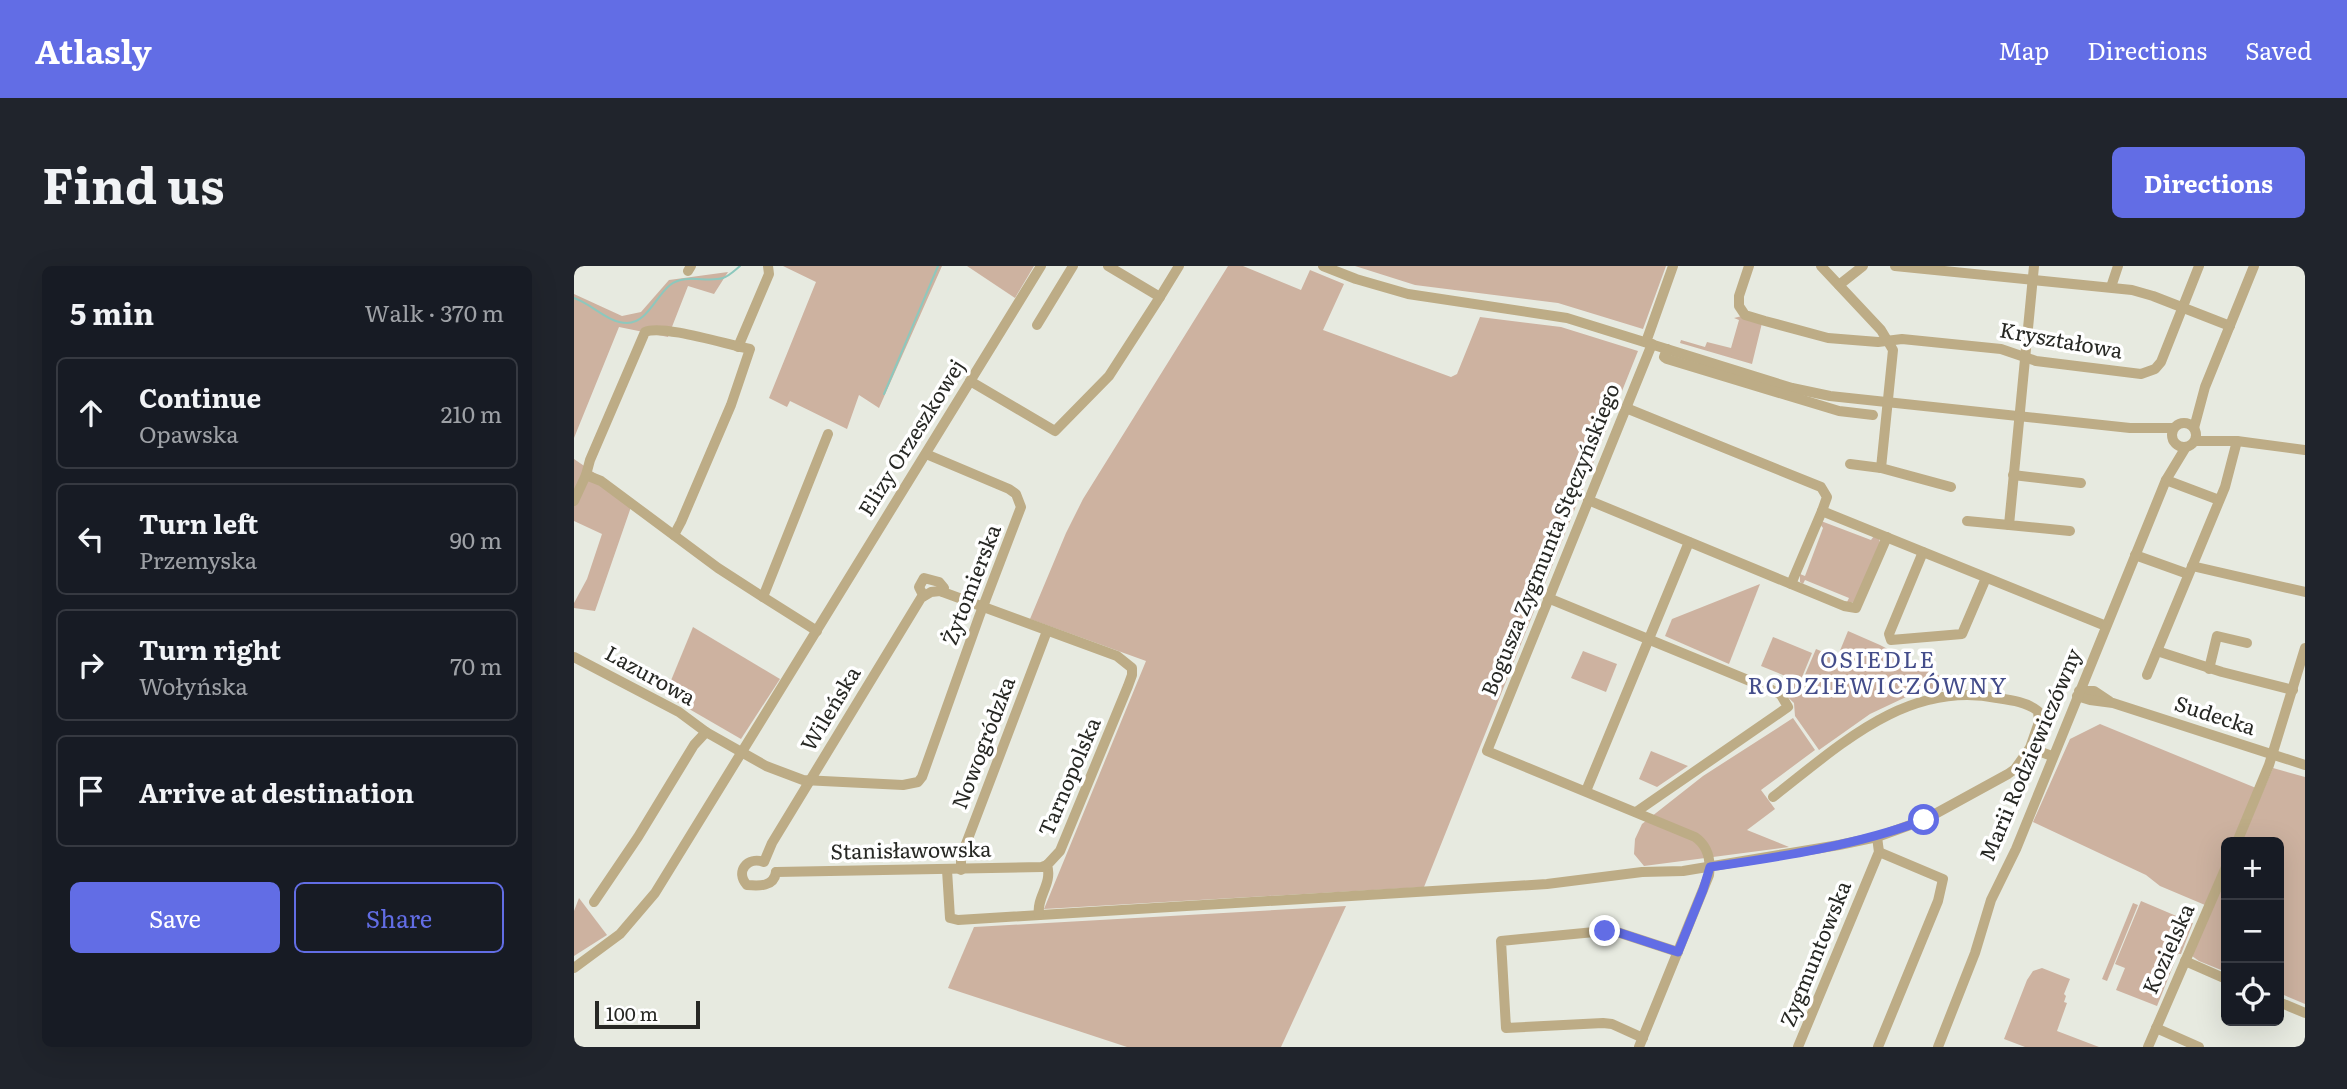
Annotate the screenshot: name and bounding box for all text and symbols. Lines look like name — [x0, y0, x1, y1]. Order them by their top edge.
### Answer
text: Atlasly — [35, 25, 152, 74]
text: Map — [1998, 32, 2049, 67]
text: Directions — [2087, 32, 2207, 67]
text: Saved — [2245, 32, 2312, 67]
text: Find us — [42, 146, 225, 219]
button: Directions — [2112, 147, 2305, 218]
text: 5 min — [70, 290, 154, 334]
text: Walk · 370 m — [365, 295, 504, 329]
street label: Kryształowa — [1997, 312, 2126, 365]
street label: Elizy Orzeszkowej — [849, 352, 971, 521]
text: Continue — [139, 377, 261, 416]
street label: Bogusza Zygmunta Stęczyńskiego — [1472, 378, 1626, 700]
icon: ahead — [72, 394, 110, 432]
text: 210 m — [441, 396, 502, 430]
text: Opawska — [139, 416, 239, 450]
text: Turn left — [139, 503, 258, 542]
street label: Żytomierska — [932, 519, 1007, 649]
icon: left — [72, 520, 110, 558]
text: 90 m — [450, 522, 502, 556]
text: Przemyska — [139, 542, 257, 576]
text: Turn right — [139, 629, 281, 668]
street label: Lazurowa — [600, 636, 703, 712]
district label: OSIEDLE RODZIEWICZÓWNY — [1748, 641, 2008, 701]
street label: Marii Rodziewiczówny — [1970, 642, 2088, 865]
icon: right — [72, 646, 110, 684]
text: 70 m — [450, 648, 502, 682]
street label: Wileńska — [791, 659, 867, 756]
text: Wołyńska — [139, 668, 248, 702]
street label: Nowogródzka — [942, 671, 1021, 813]
street label: Sudecka — [2171, 686, 2261, 741]
street label: Tarnopolska — [1029, 711, 1107, 840]
icon: arrive — [72, 772, 110, 810]
text: Arrive at destination — [139, 772, 414, 811]
route start — [1908, 804, 1939, 835]
street label: Stanisławowska — [830, 832, 992, 865]
map controls — [2221, 837, 2284, 1026]
button: + — [2221, 837, 2284, 900]
street label: Zygmuntowska — [1770, 875, 1857, 1031]
button: Save — [70, 882, 280, 953]
button: Share — [294, 882, 504, 953]
street label: Kozielska — [2133, 897, 2201, 998]
button: − — [2221, 900, 2284, 963]
route end — [1589, 915, 1620, 946]
button: locate — [2221, 963, 2284, 1026]
scale bar — [595, 998, 700, 1030]
text: 100 m — [606, 999, 658, 1027]

